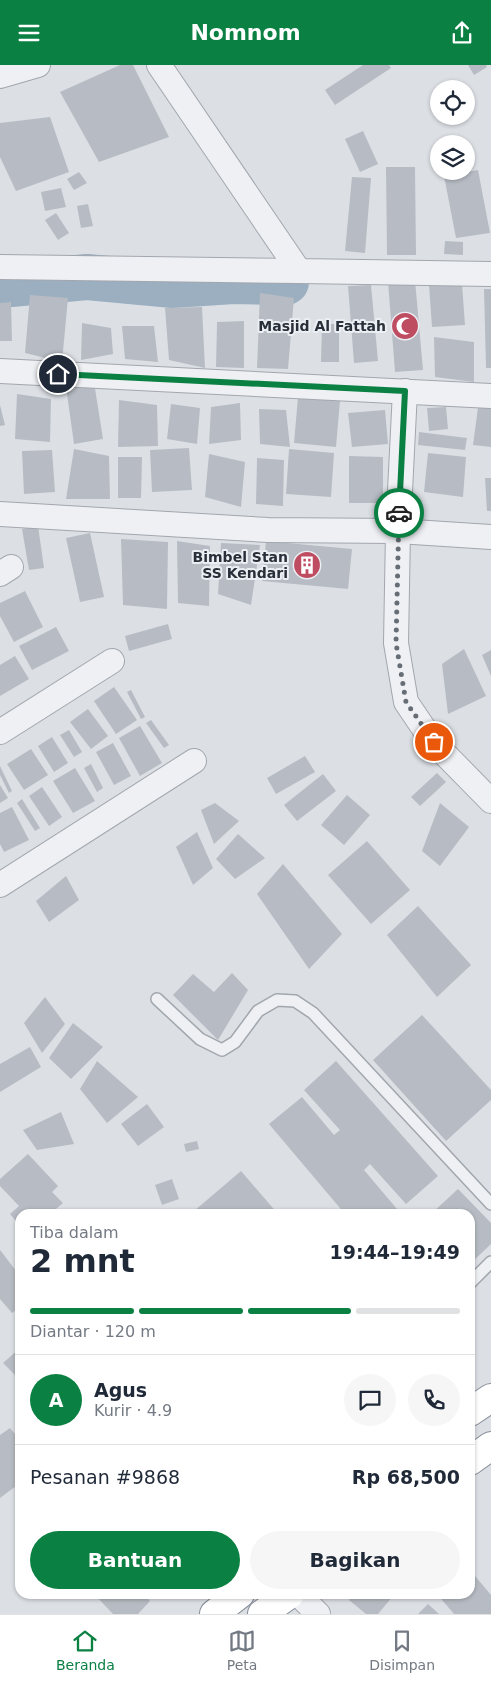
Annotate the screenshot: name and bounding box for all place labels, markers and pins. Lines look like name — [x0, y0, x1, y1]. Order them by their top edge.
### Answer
mosque icon: Masjid Al Fattah — [390, 311, 420, 341]
place label: Masjid Al Fattah — [258, 318, 386, 334]
pin — [37, 353, 79, 395]
place label: Bimbel Stan SS Kendari — [193, 549, 288, 581]
building icon: Bimbel Stan SS Kendari — [292, 550, 322, 580]
pin — [413, 721, 455, 763]

